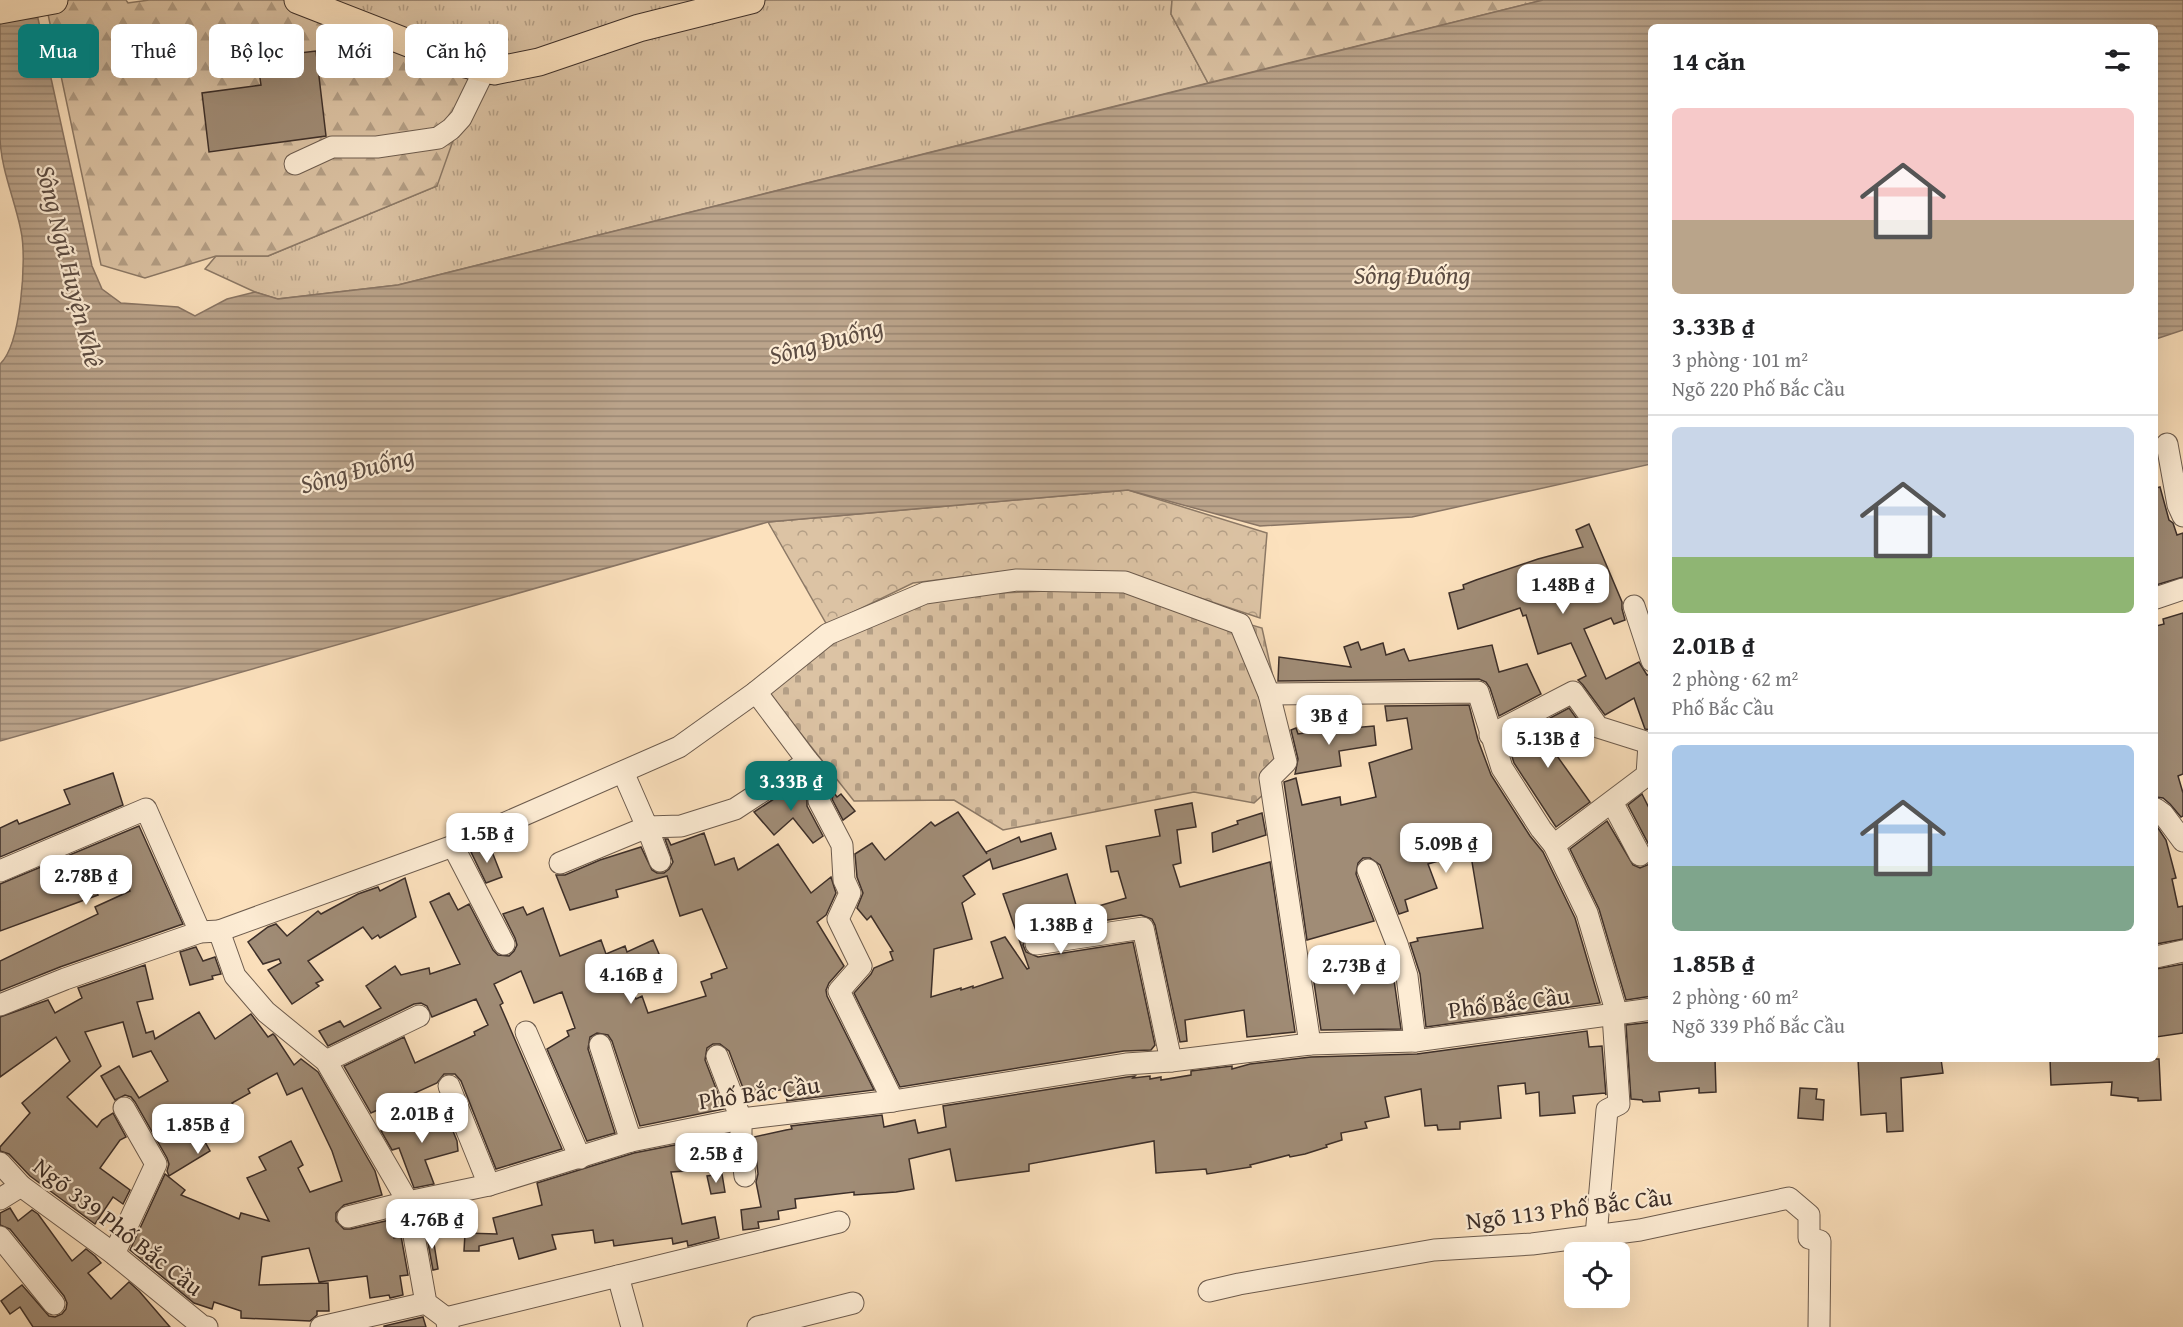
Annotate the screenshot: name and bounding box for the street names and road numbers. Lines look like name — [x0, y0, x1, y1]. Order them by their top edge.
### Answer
street label: Phố Bắc Cầu — [1446, 978, 1572, 1027]
street label: Phố Bắc Cầu — [696, 1067, 822, 1118]
street label: Ngõ 339 Phố Bắc Cầu — [26, 1149, 211, 1304]
street label: Ngõ 113 Phố Bắc Cầu — [1464, 1179, 1674, 1239]

